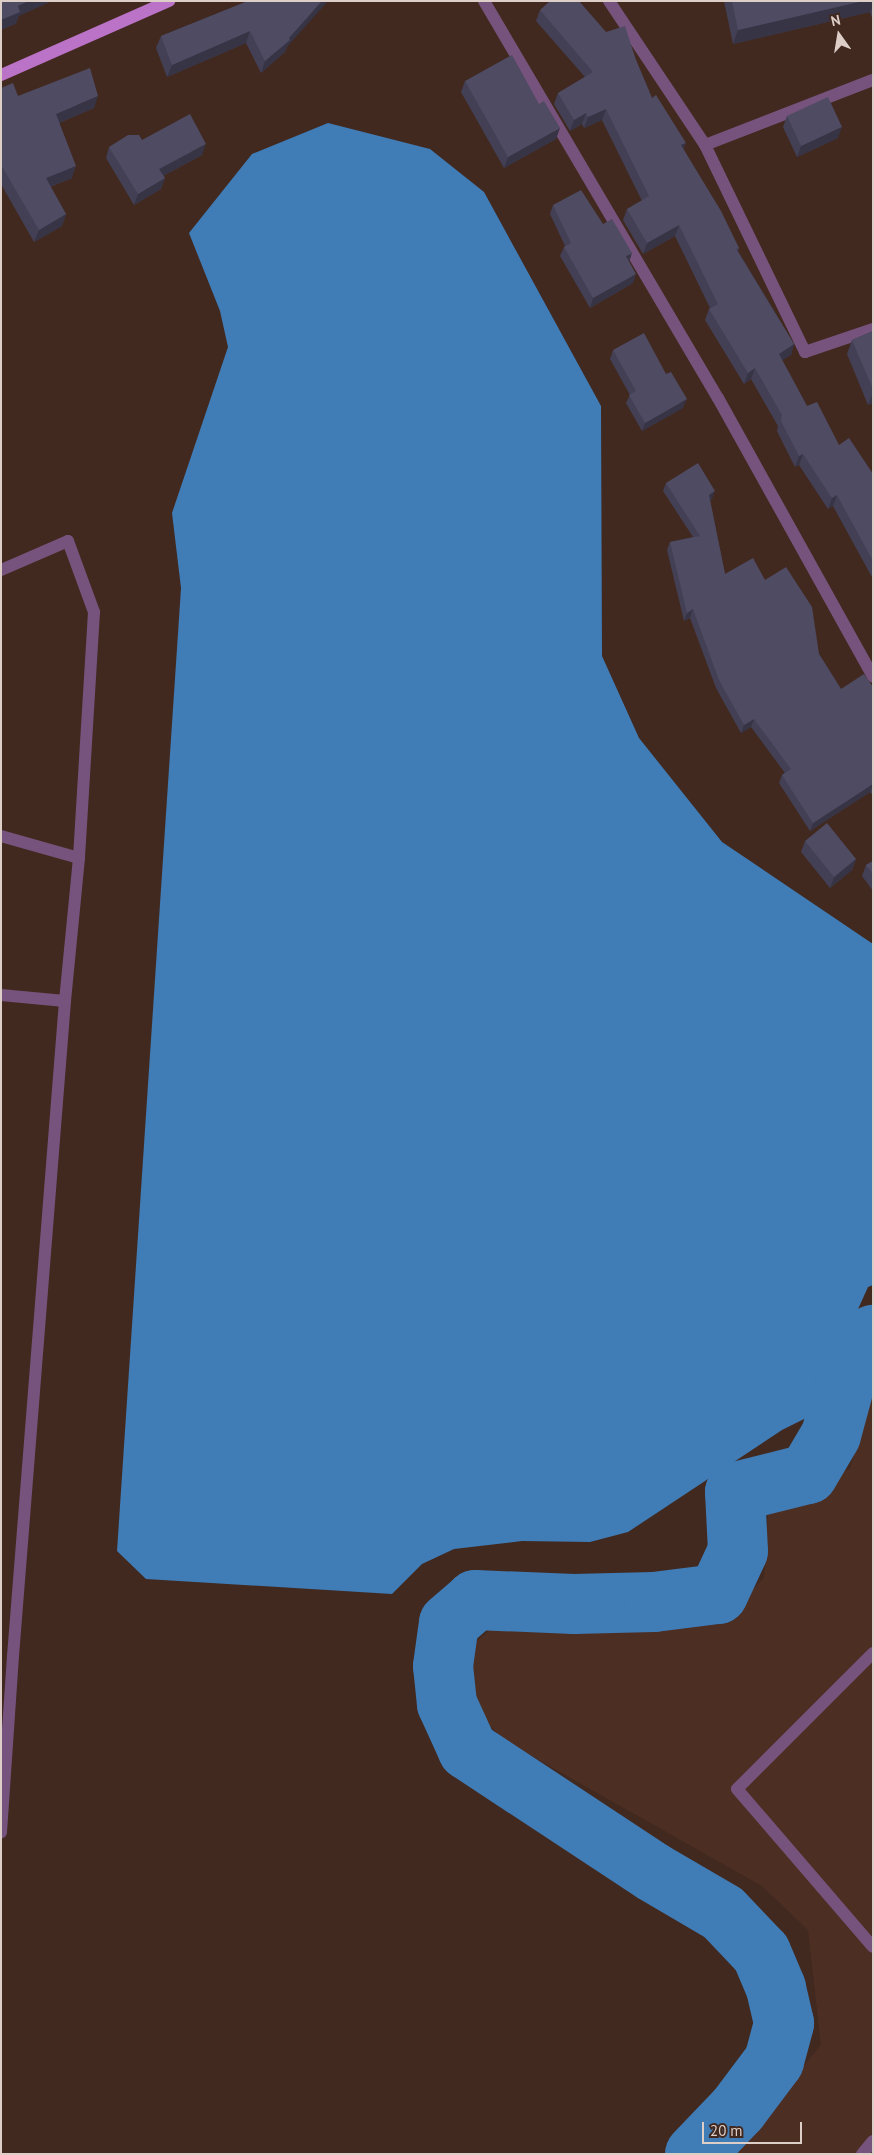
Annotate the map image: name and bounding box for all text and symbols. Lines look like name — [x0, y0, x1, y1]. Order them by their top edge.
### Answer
north arrow — [814, 10, 864, 60]
text: N — [829, 11, 842, 30]
scale bar — [704, 2112, 804, 2144]
text: 20 m — [710, 2121, 743, 2140]

